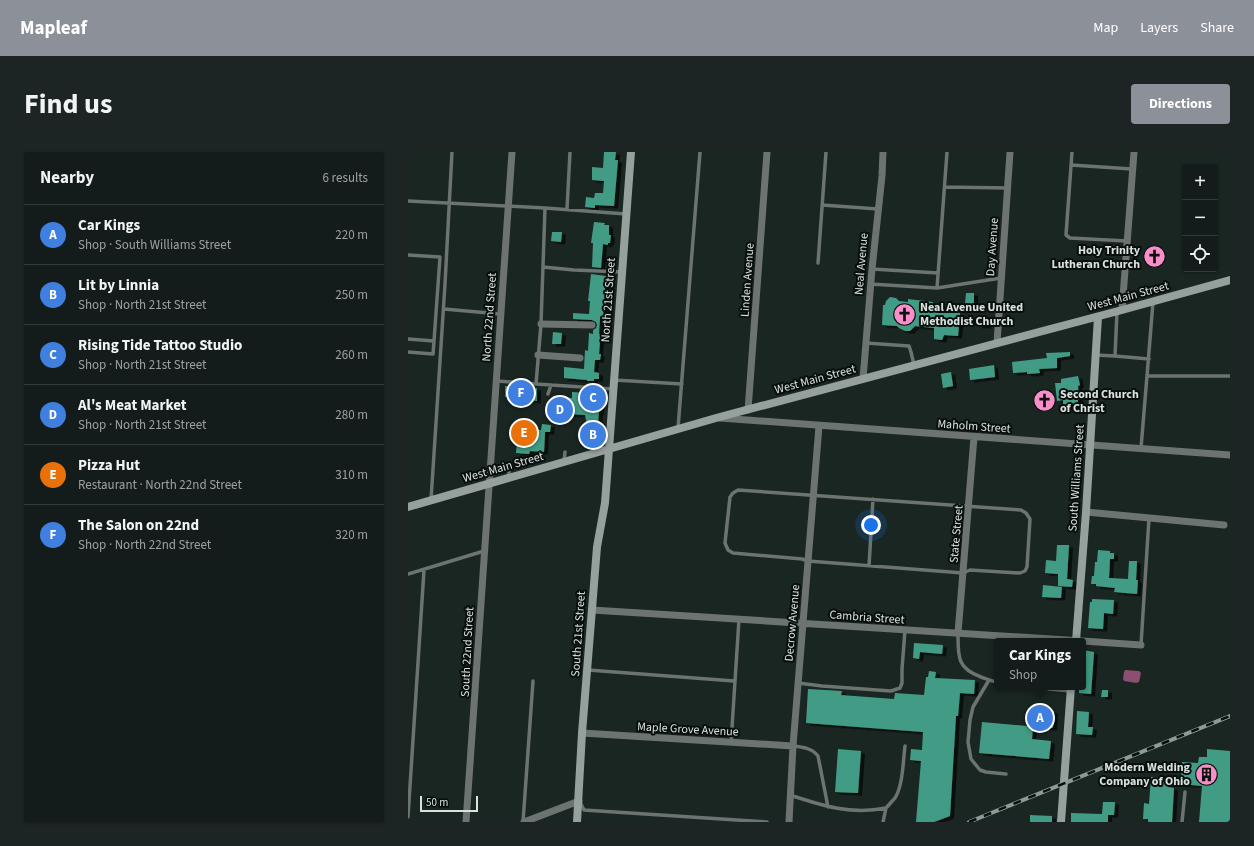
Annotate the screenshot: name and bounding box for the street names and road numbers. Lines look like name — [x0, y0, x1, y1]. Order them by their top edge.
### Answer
street label: Day Avenue — [982, 217, 1003, 277]
street label: Neal Avenue — [850, 232, 873, 296]
street label: Linden Avenue — [736, 243, 759, 317]
street label: North 21st Street — [597, 257, 620, 343]
street label: North 22nd Street — [478, 272, 501, 362]
street label: West Main Street — [1086, 277, 1171, 315]
street label: West Main Street — [773, 360, 858, 398]
street label: Maholm Street — [937, 415, 1011, 438]
street label: South Williams Street — [1064, 424, 1089, 532]
street label: West Main Street — [461, 448, 546, 487]
street label: State Street — [945, 504, 967, 564]
street label: Decrow Avenue — [781, 584, 804, 662]
street label: South 21st Street — [567, 591, 590, 677]
street label: Cambria Street — [829, 606, 905, 629]
street label: South 22nd Street — [457, 607, 478, 697]
street label: Maple Grove Avenue — [637, 718, 739, 741]

